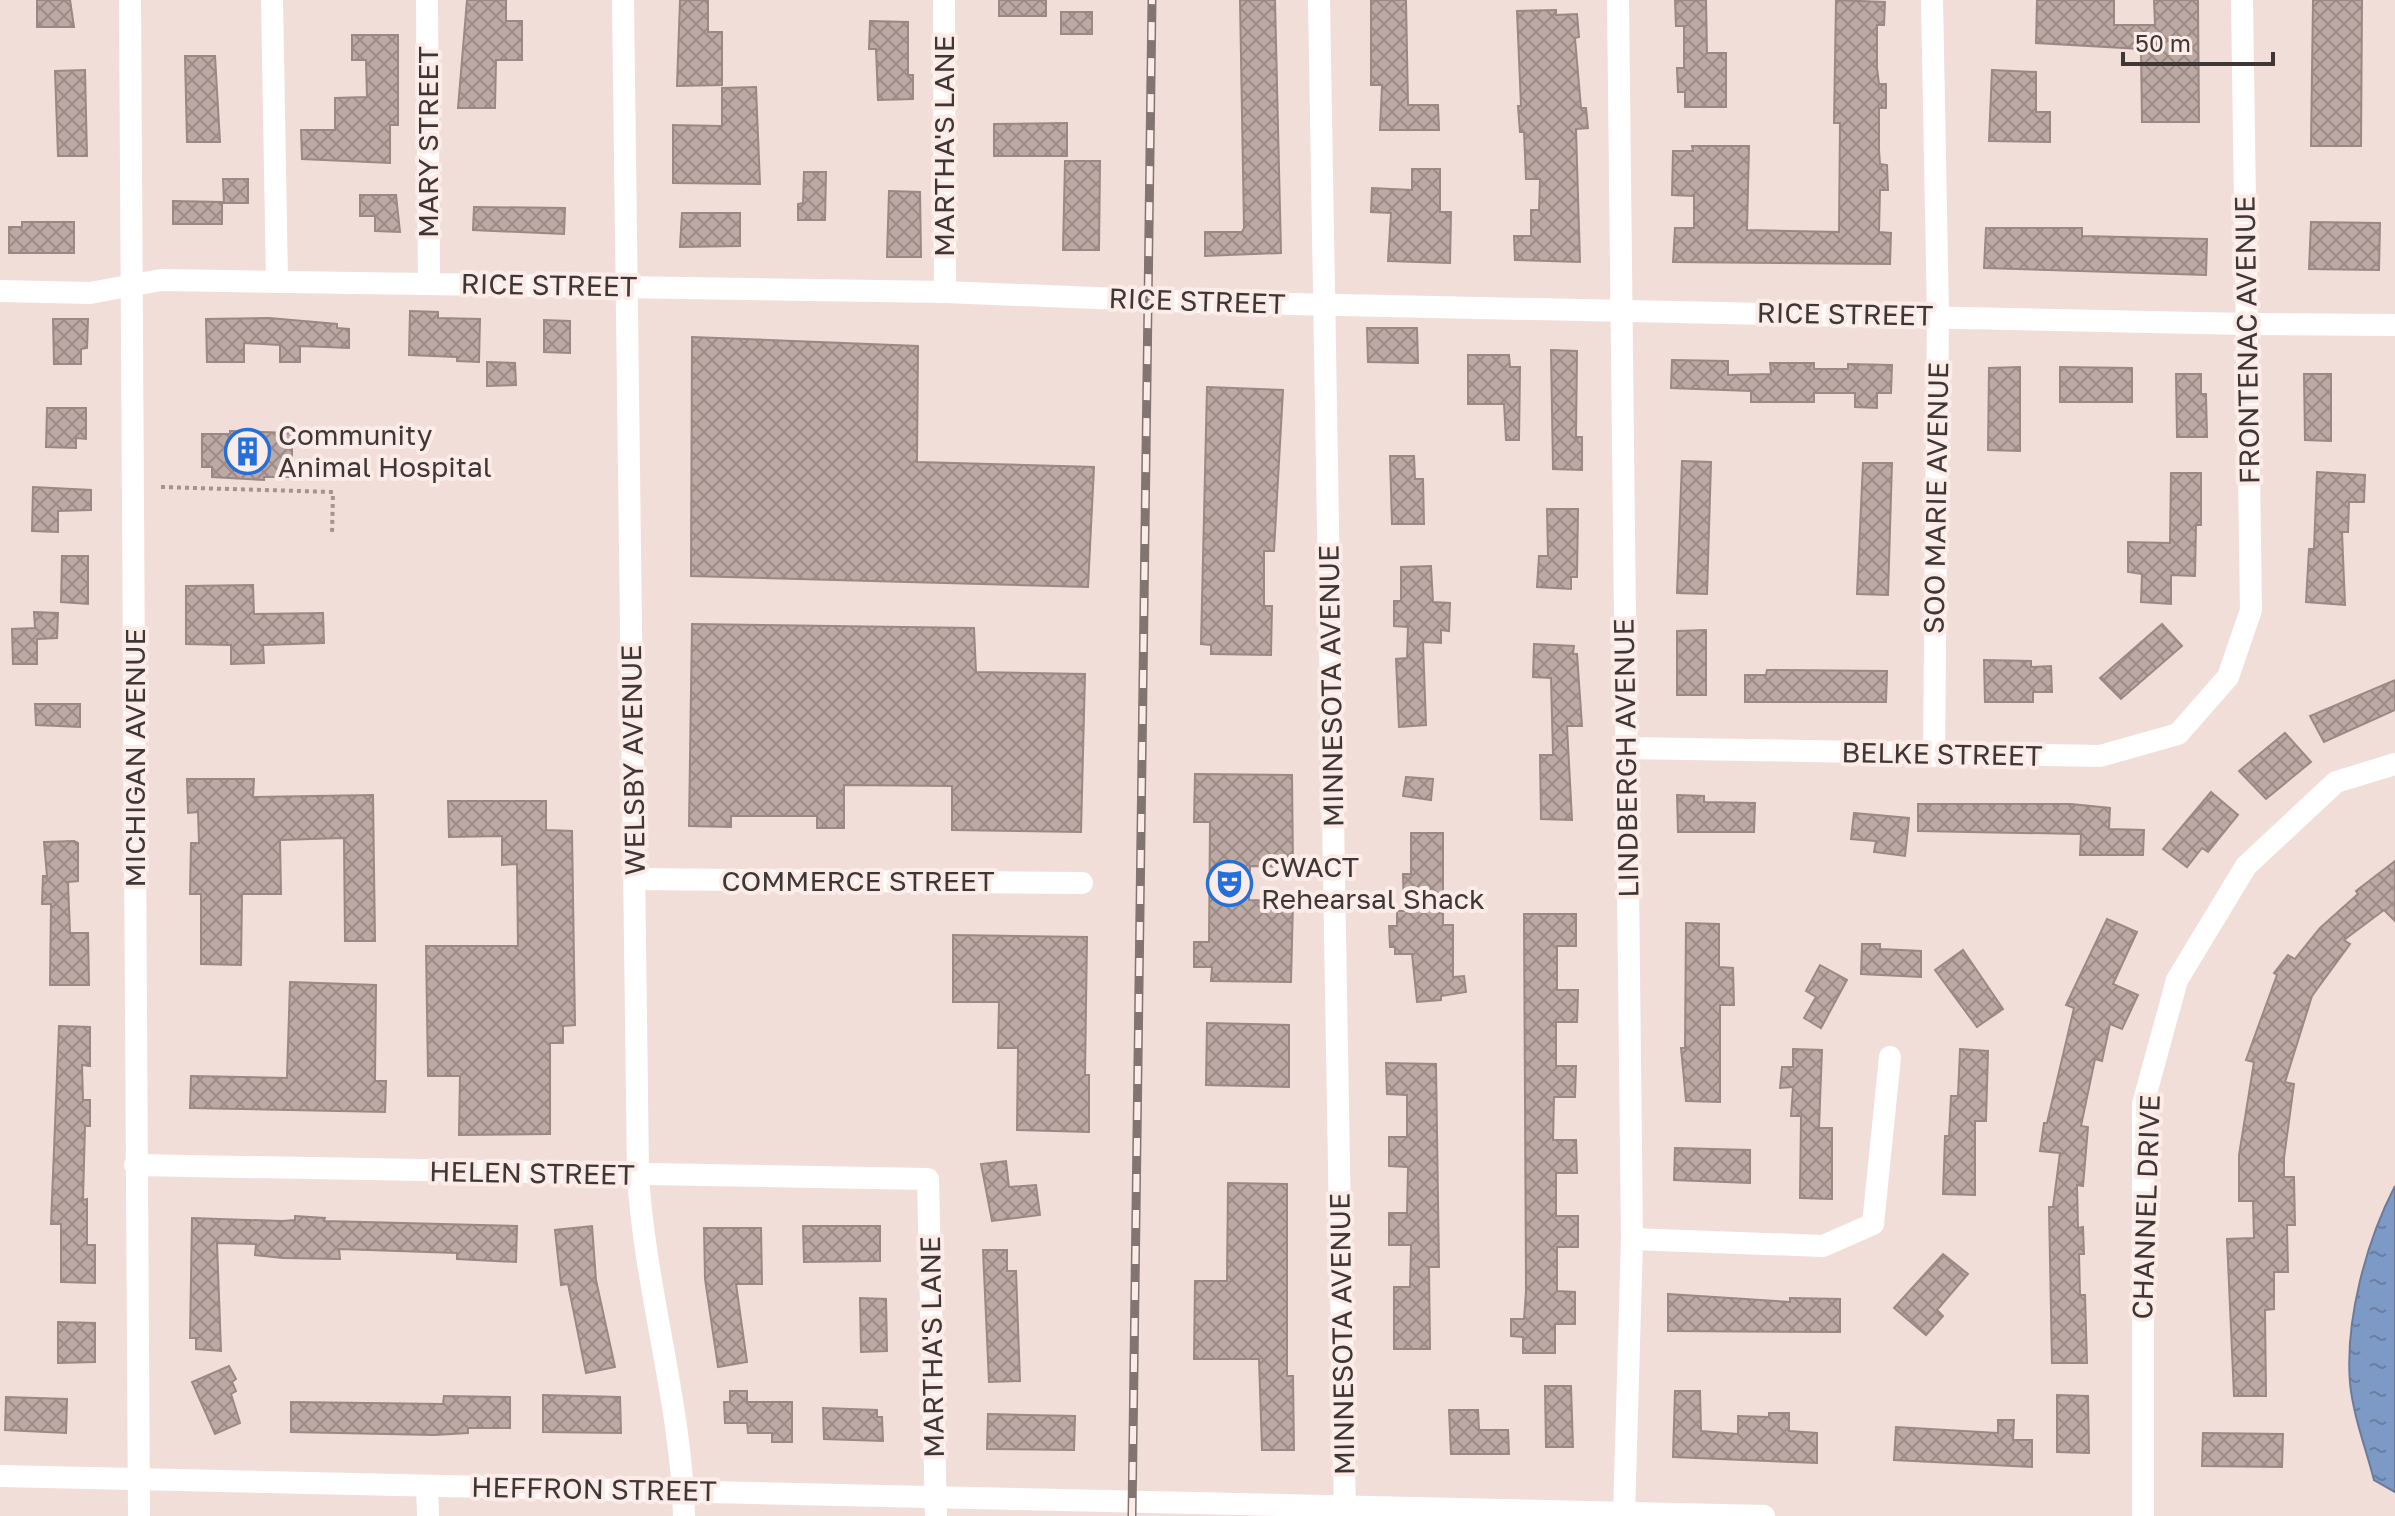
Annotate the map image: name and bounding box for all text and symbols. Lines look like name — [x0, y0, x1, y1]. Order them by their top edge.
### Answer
scale bar — [2123, 16, 2273, 66]
text: 50 m — [2135, 28, 2191, 57]
street label: MARTHA'S LANE — [927, 35, 960, 257]
street label: MARY STREET — [411, 46, 444, 238]
street label: FRONTENAC AVENUE — [2227, 195, 2266, 485]
street label: RICE STREET — [460, 266, 638, 303]
street label: RICE STREET — [1108, 281, 1286, 320]
street label: RICE STREET — [1756, 295, 1934, 332]
street label: SOO MARIE AVENUE — [1917, 362, 1954, 634]
place label: Community Animal Hospital — [278, 418, 492, 483]
building icon: Community Animal Hospital — [223, 427, 271, 475]
street label: MINNESOTA AVENUE — [1312, 545, 1349, 827]
street label: LINDBERGH AVENUE — [1607, 618, 1644, 898]
street label: MICHIGAN AVENUE — [118, 628, 151, 888]
street label: WELSBY AVENUE — [614, 644, 651, 876]
street label: BELKE STREET — [1841, 735, 2043, 772]
place label: CWACT Rehearsal Shack — [1261, 850, 1485, 915]
theatre icon: CWACT Rehearsal Shack — [1206, 859, 1254, 907]
street label: COMMERCE STREET — [721, 864, 995, 897]
street label: CHANNEL DRIVE — [2125, 1094, 2166, 1320]
street label: HELEN STREET — [429, 1154, 635, 1191]
street label: MINNESOTA AVENUE — [1323, 1193, 1360, 1475]
street label: MARTHA'S LANE — [913, 1236, 950, 1458]
street label: HEFFRON STREET — [471, 1470, 717, 1507]

